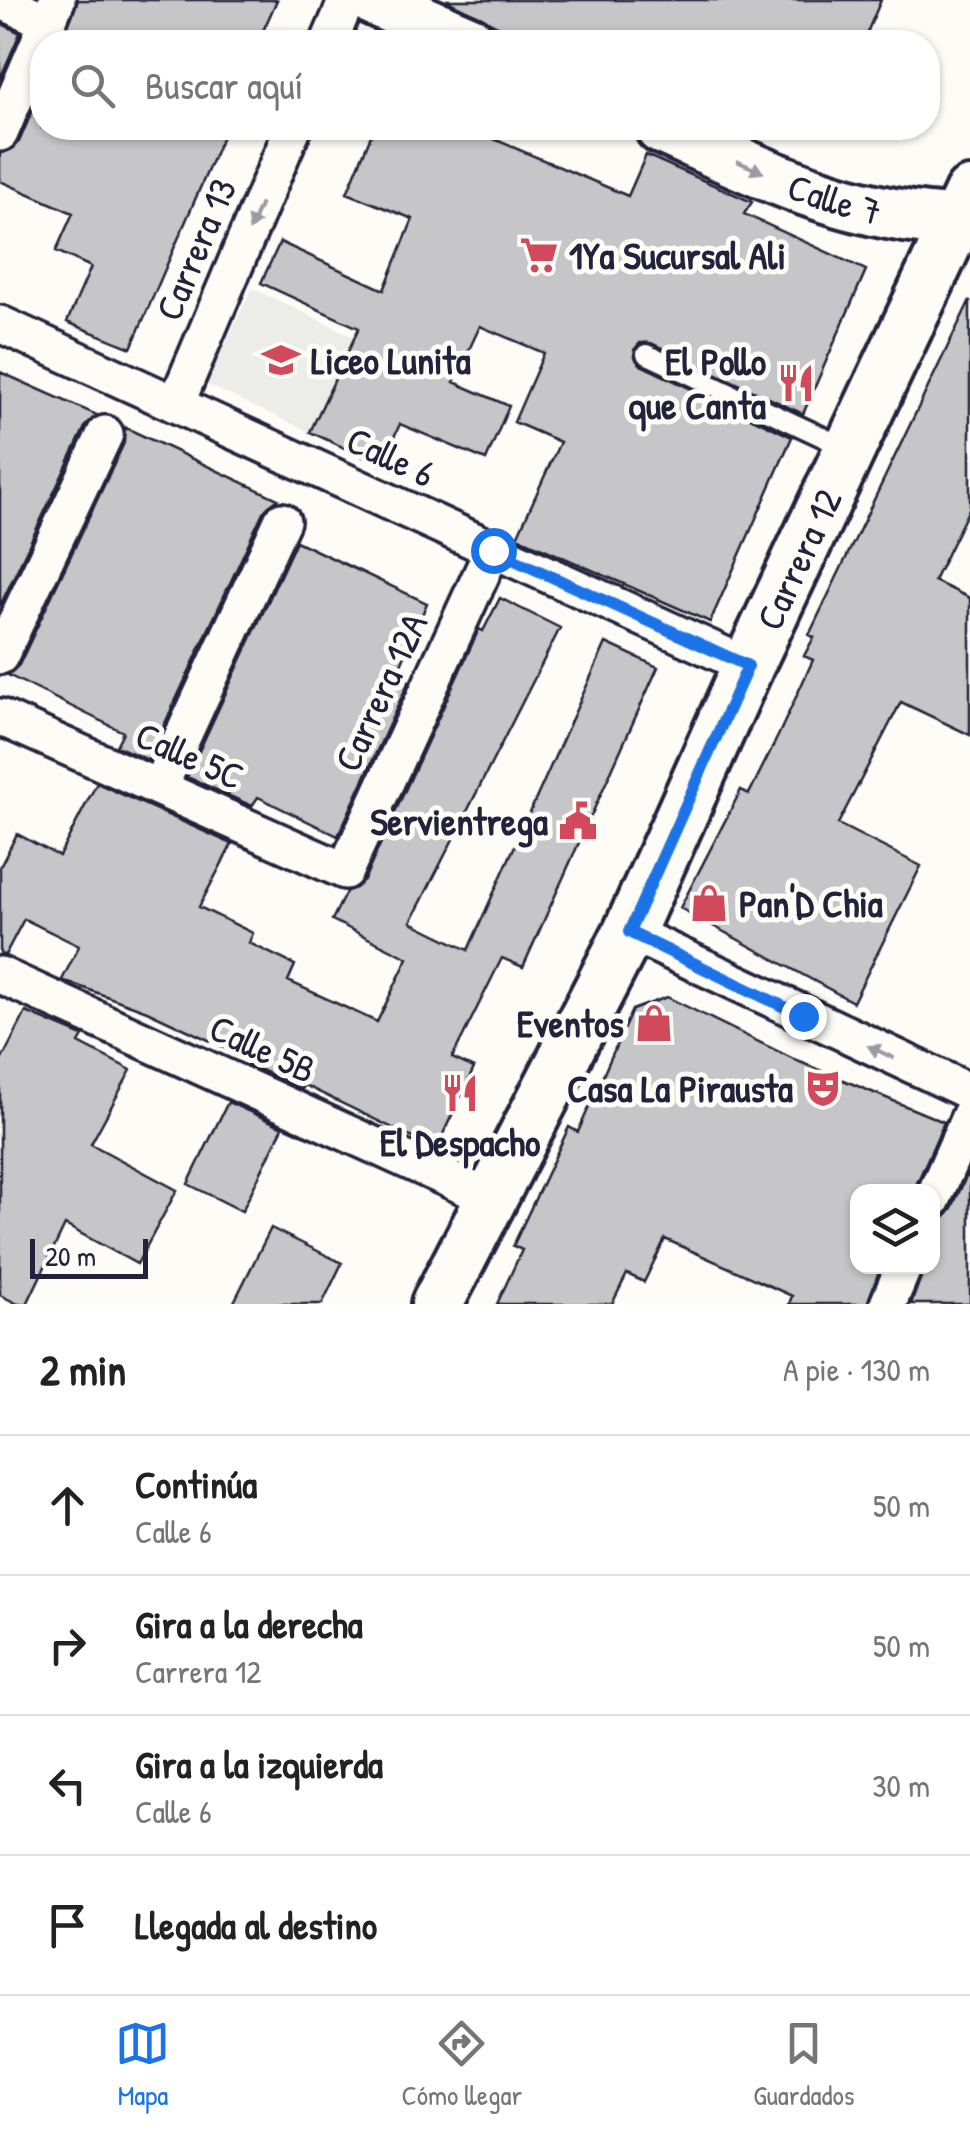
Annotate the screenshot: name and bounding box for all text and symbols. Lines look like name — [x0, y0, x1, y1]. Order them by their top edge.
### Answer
search box — [30, 30, 940, 140]
icon: search — [65, 58, 120, 113]
text: Buscar aquí — [145, 59, 303, 111]
one-way arrow — [735, 159, 765, 175]
street label: Calle 7 — [781, 160, 886, 237]
street label: Carrera 13 — [142, 170, 248, 328]
one-way arrow — [247, 202, 263, 232]
place label: 1Ya Sucursal Ali — [569, 229, 786, 281]
supermarket icon: 1Ya Sucursal Ali — [518, 234, 560, 276]
place label: Liceo Lunita — [311, 334, 471, 386]
place label: El Pollo que Canta — [628, 335, 767, 432]
school or university icon: Liceo Lunita — [260, 339, 302, 381]
restaurant icon: El Pollo que Canta — [775, 362, 817, 404]
street label: Calle 6 — [339, 413, 443, 499]
street label: Carrera 12 — [743, 480, 854, 638]
route start — [471, 528, 517, 574]
street label: Carrera 12A — [321, 605, 439, 779]
street label: Calle 5C — [128, 708, 252, 802]
place label: Servientrega — [370, 795, 548, 848]
public building icon: Servientrega — [557, 800, 599, 842]
place label: Pan'D Chia — [739, 877, 883, 929]
shop icon: Pan'D Chia — [688, 882, 730, 924]
route end — [781, 994, 827, 1040]
place label: Eventos — [517, 997, 624, 1049]
street label: Calle 5B — [202, 1001, 324, 1095]
shop icon: Eventos — [633, 1002, 675, 1044]
one-way arrow — [866, 1043, 895, 1060]
place label: Casa La Pirausta — [567, 1062, 793, 1114]
theatre icon: Casa La Pirausta — [802, 1067, 844, 1109]
restaurant icon: El Despacho — [439, 1072, 481, 1114]
place label: El Despacho — [380, 1116, 541, 1169]
map controls — [850, 1184, 940, 1274]
button: layers — [850, 1184, 940, 1274]
scale bar — [30, 1234, 148, 1278]
text: 20 m — [45, 1237, 96, 1275]
text: 2 min — [40, 1341, 126, 1398]
text: A pie · 130 m — [783, 1348, 930, 1391]
text: Continúa — [135, 1458, 257, 1510]
icon: ahead — [40, 1478, 95, 1533]
text: 50 m — [873, 1484, 930, 1527]
text: Calle 6 — [135, 1510, 212, 1553]
text: Gira a la derecha — [135, 1598, 363, 1650]
icon: right — [40, 1618, 95, 1673]
text: 50 m — [873, 1624, 930, 1667]
text: Carrera 12 — [135, 1650, 261, 1693]
text: Gira a la izquierda — [135, 1738, 383, 1790]
icon: left — [40, 1758, 95, 1813]
text: 30 m — [872, 1764, 930, 1807]
text: Calle 6 — [135, 1790, 212, 1833]
icon: arrive — [40, 1898, 95, 1953]
text: Llegada al destino — [135, 1899, 377, 1951]
tab: Mapa — [115, 2016, 170, 2114]
tab: Cómo llegar — [401, 2016, 522, 2114]
tab: Guardados — [753, 2016, 854, 2114]

